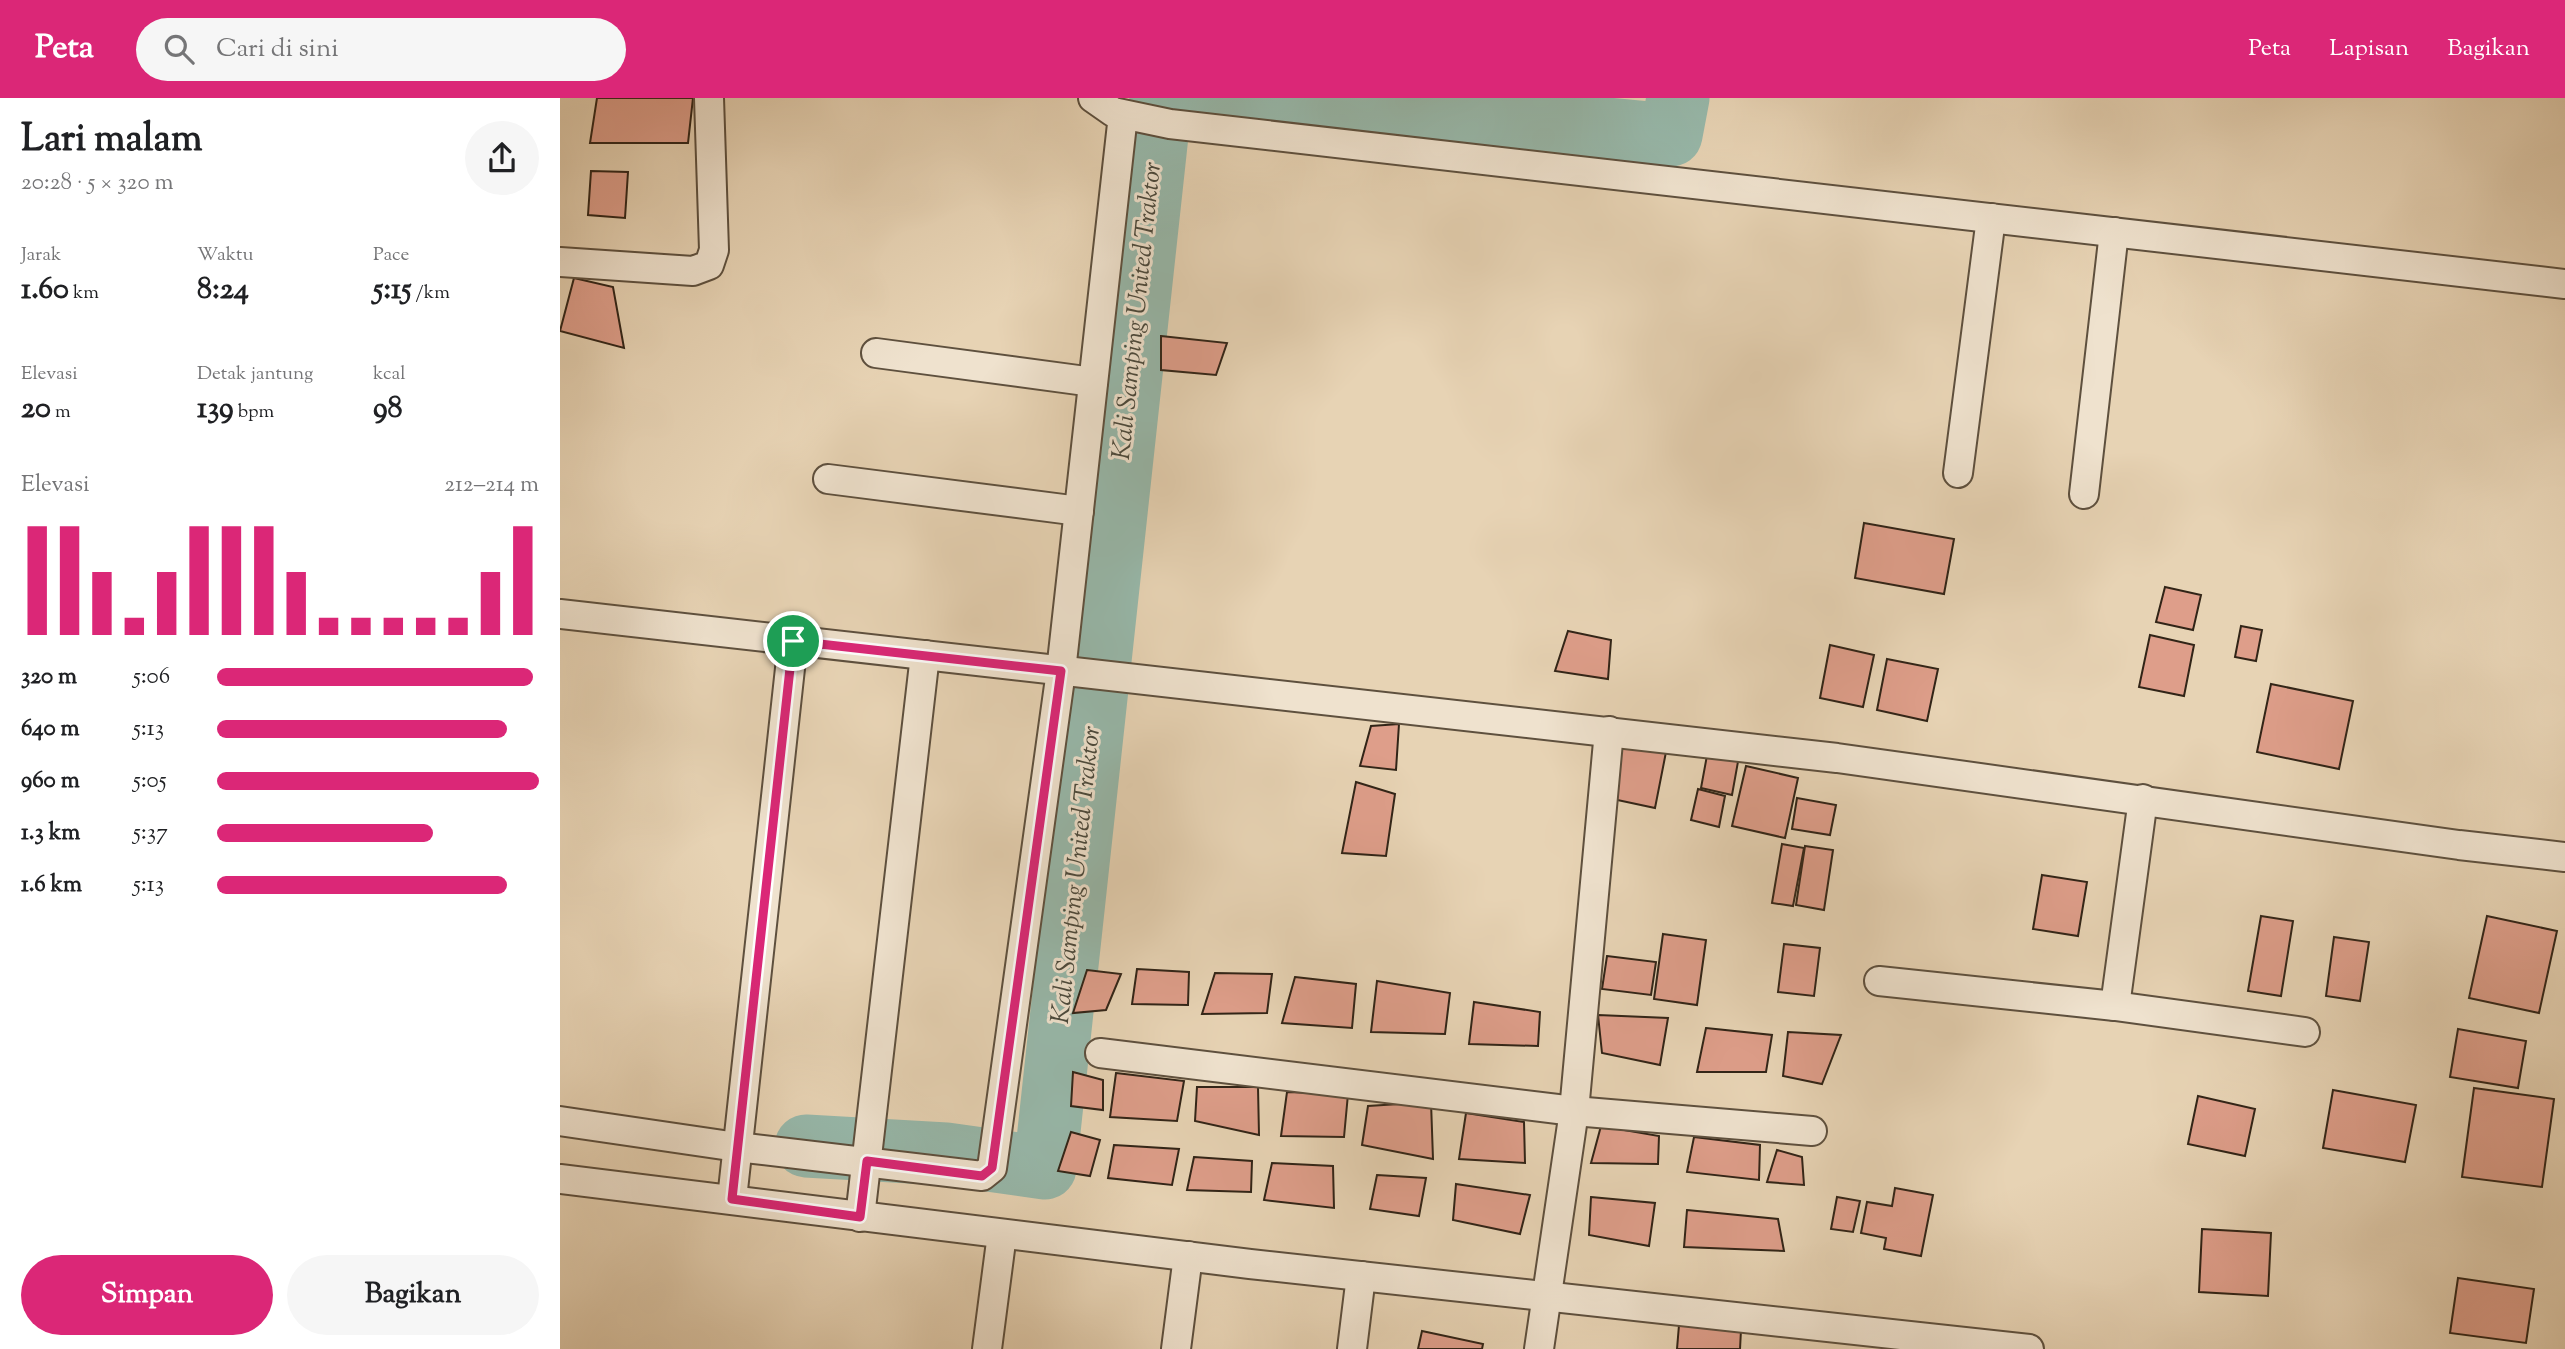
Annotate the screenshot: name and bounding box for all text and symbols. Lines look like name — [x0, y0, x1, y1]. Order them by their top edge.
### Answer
search box — [136, 18, 626, 81]
text: Peta — [35, 25, 94, 73]
icon: search — [160, 30, 198, 68]
text: Cari di sini — [216, 31, 339, 68]
text: Peta — [2248, 32, 2291, 66]
text: Lapisan — [2329, 32, 2409, 66]
text: Bagikan — [2447, 32, 2530, 66]
text: Lari malam — [21, 114, 203, 168]
button: share — [465, 121, 539, 195]
water label: Kali Samping United Traktor — [1104, 160, 1172, 462]
text: 20:28 · 5 × 320 m — [21, 167, 173, 200]
text: Jarak — [21, 242, 61, 269]
text: Waktu — [197, 242, 253, 269]
text: Pace — [373, 242, 409, 269]
text: 1.60 — [21, 269, 69, 312]
text: 8:24 — [197, 269, 249, 312]
text: 5:15 — [373, 269, 412, 312]
text: km — [69, 280, 99, 307]
text: /km — [412, 280, 450, 307]
text: Elevasi — [21, 361, 78, 388]
text: Detak jantung — [197, 361, 313, 388]
text: kcal — [373, 361, 406, 388]
text: 20 — [21, 388, 51, 431]
text: 139 — [197, 388, 234, 431]
text: 98 — [373, 388, 403, 431]
text: m — [51, 399, 71, 426]
text: bpm — [234, 399, 274, 426]
text: Elevasi — [21, 469, 90, 502]
text: 212–214 m — [444, 469, 539, 502]
pin — [763, 611, 823, 671]
icon: arrive — [774, 622, 812, 660]
text: 320 m — [21, 661, 77, 694]
text: 5:06 — [133, 661, 170, 694]
text: 640 m — [21, 713, 79, 746]
text: 5:13 — [133, 713, 164, 746]
water label: Kali Samping United Traktor — [1043, 724, 1111, 1026]
text: 960 m — [21, 765, 80, 798]
text: 5:05 — [133, 765, 167, 798]
text: 1.3 km — [21, 817, 80, 850]
text: 5:37 — [133, 817, 168, 850]
text: 1.6 km — [21, 869, 82, 902]
text: 5:13 — [133, 869, 164, 902]
button: Simpan — [21, 1255, 273, 1335]
button: Bagikan — [287, 1255, 539, 1335]

